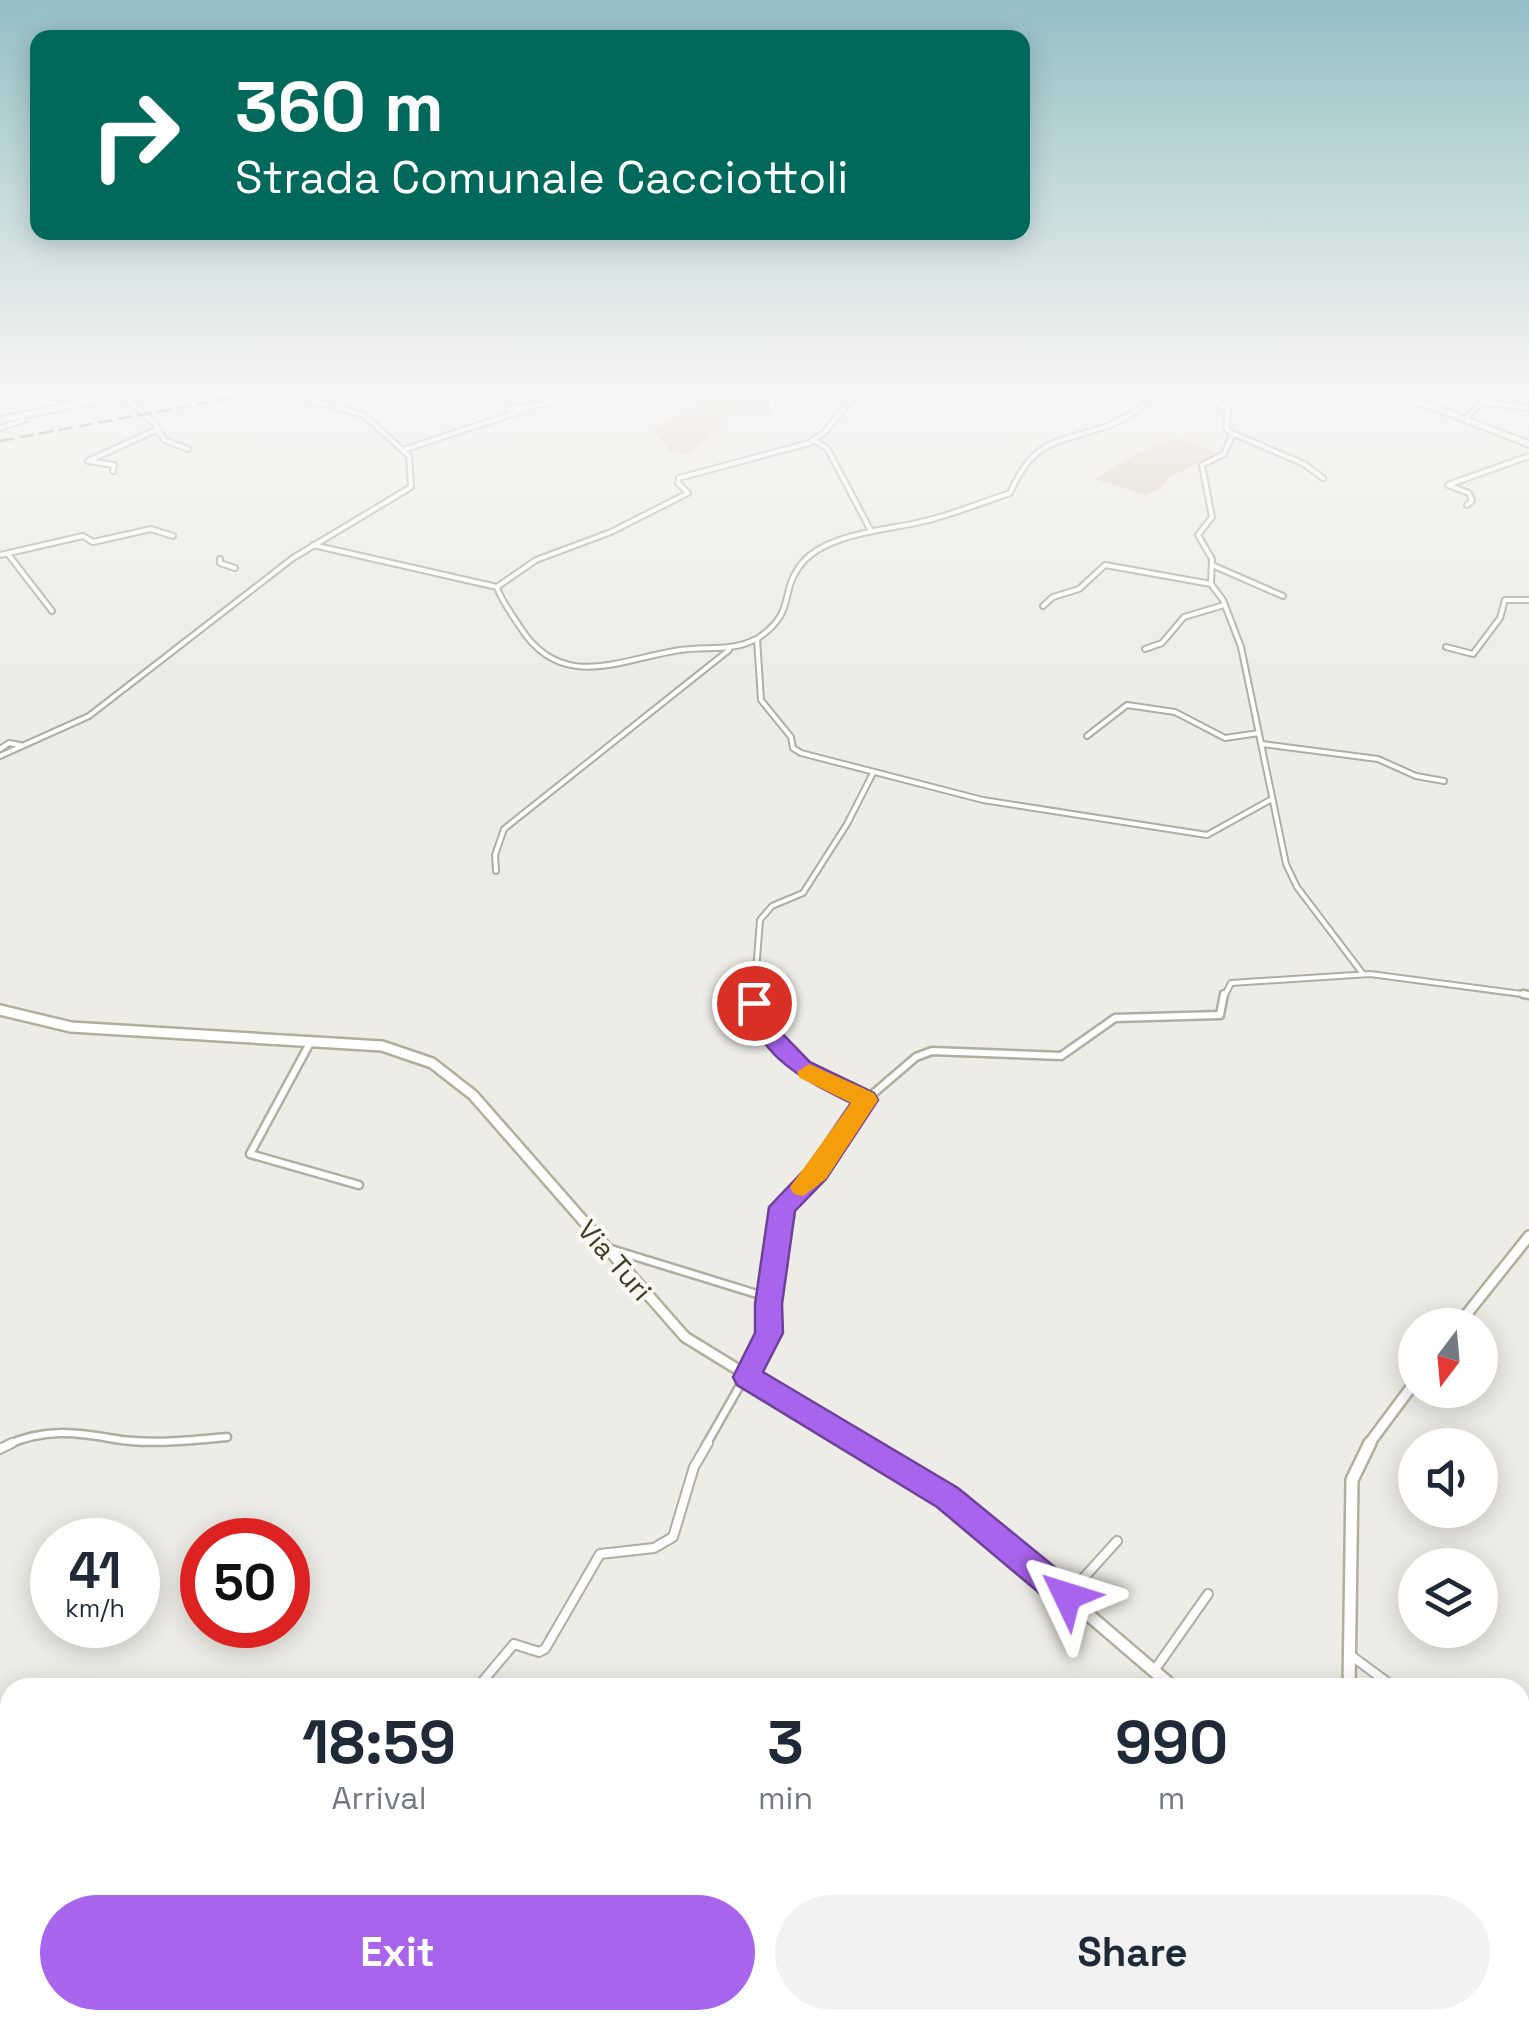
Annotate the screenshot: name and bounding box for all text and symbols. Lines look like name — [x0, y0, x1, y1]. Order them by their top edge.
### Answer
text: 360 m — [235, 62, 444, 151]
icon: right — [70, 70, 200, 200]
text: Strada Comunale Cacciottoli — [235, 149, 848, 206]
pin — [712, 961, 797, 1046]
icon: arrive — [727, 976, 782, 1031]
street label: Via Turi — [570, 1212, 660, 1308]
north arrow — [1398, 1308, 1498, 1408]
map controls — [1398, 1308, 1498, 1648]
button: sound — [1398, 1428, 1498, 1528]
speed limit sign: 50 — [180, 1518, 310, 1648]
text: 41 — [69, 1539, 121, 1603]
position arrow — [1015, 1544, 1119, 1648]
button: layers — [1398, 1548, 1498, 1648]
text: km/h — [65, 1592, 125, 1624]
text: 18:59 — [302, 1704, 456, 1781]
text: 3 — [767, 1704, 804, 1781]
text: 990 — [1115, 1704, 1228, 1781]
text: Arrival — [331, 1778, 427, 1818]
text: min — [758, 1778, 813, 1818]
text: m — [1158, 1778, 1185, 1818]
button: Exit — [40, 1895, 755, 2010]
button: Share — [775, 1895, 1490, 2010]

